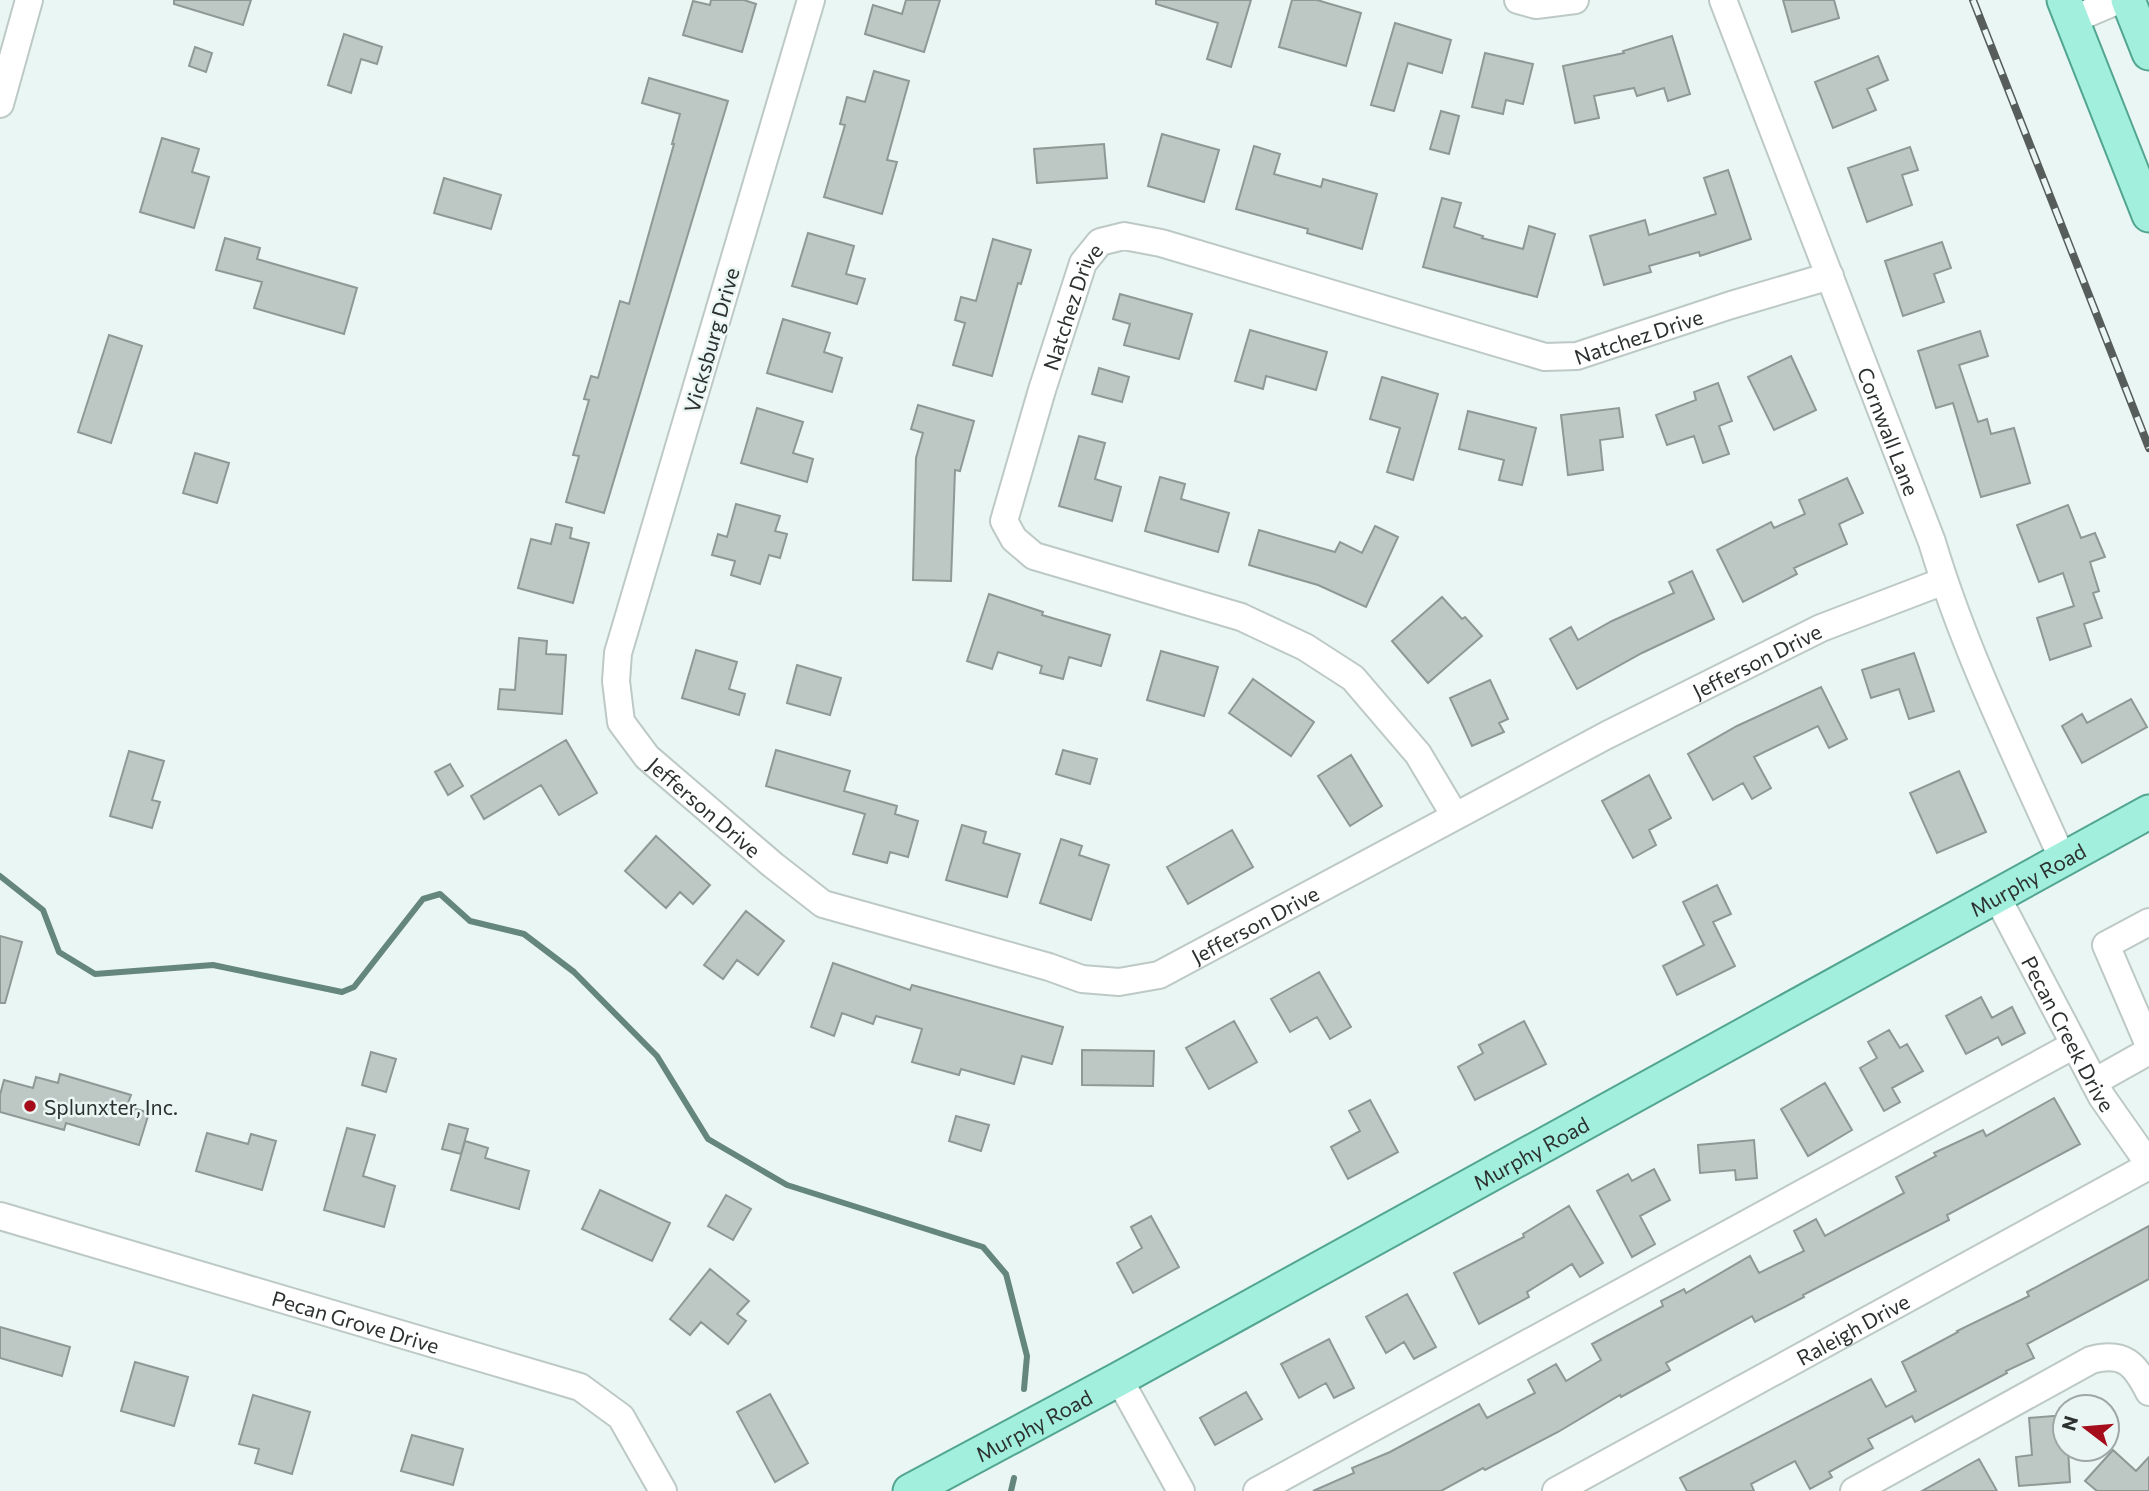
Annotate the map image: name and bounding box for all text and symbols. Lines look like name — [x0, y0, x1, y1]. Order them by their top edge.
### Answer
street label: Natchez Drive — [1037, 238, 1107, 373]
street label: Vicksburg Drive — [678, 265, 744, 415]
street label: Natchez Drive — [1571, 303, 1706, 369]
street label: Cornwall Lane — [1853, 363, 1925, 499]
street label: Jefferson Drive — [1688, 618, 1825, 703]
street label: Jefferson Drive — [643, 751, 766, 862]
street label: Murphy Road — [1965, 837, 2090, 921]
street label: Jefferson Drive — [1187, 880, 1322, 968]
street label: Pecan Creek Drive — [2018, 951, 2120, 1116]
place label: Splunxter, Inc. — [44, 1094, 178, 1119]
marker: Splunxter, Inc. — [22, 1098, 38, 1114]
street label: Murphy Road — [1468, 1110, 1593, 1194]
street label: Pecan Grove Drive — [269, 1284, 442, 1357]
street label: Raleigh Drive — [1792, 1288, 1913, 1370]
street label: Murphy Road — [971, 1384, 1096, 1466]
north arrow — [2051, 1393, 2121, 1463]
text: N — [2056, 1413, 2082, 1433]

